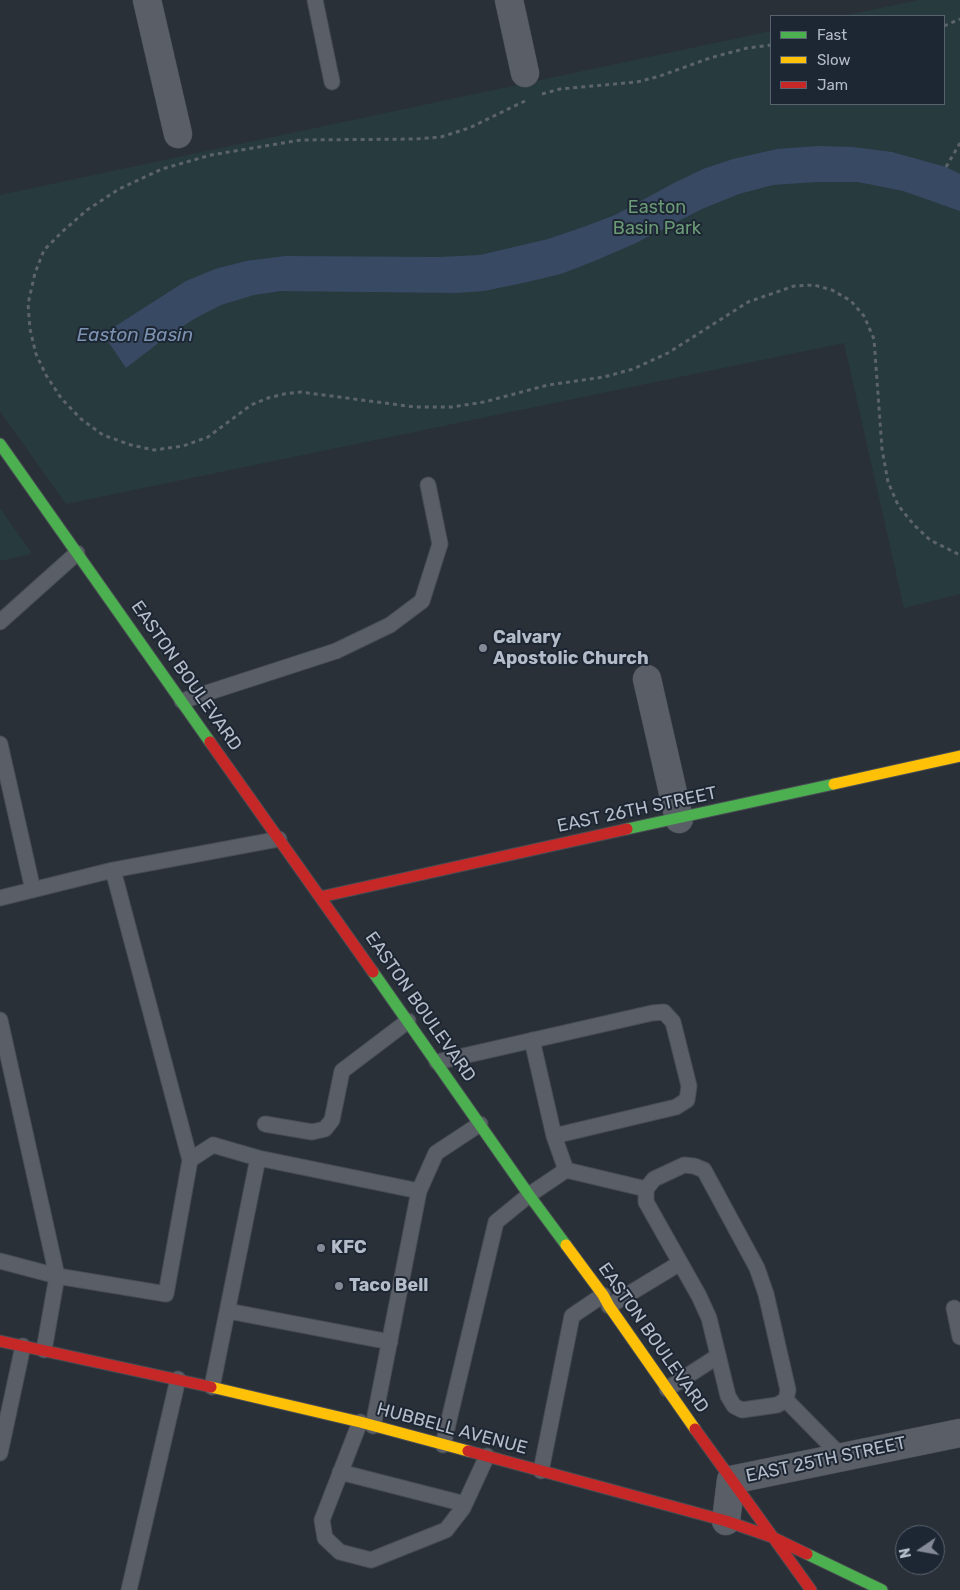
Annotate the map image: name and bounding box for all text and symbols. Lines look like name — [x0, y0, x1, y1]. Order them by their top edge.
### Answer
legend — [770, 15, 945, 105]
text: Fast — [817, 26, 847, 44]
text: Slow — [817, 51, 850, 69]
text: Jam — [817, 76, 848, 94]
park label: Easton Basin Park — [613, 197, 701, 240]
water label: Easton Basin — [77, 325, 193, 347]
street label: EASTON BOULEVARD — [126, 597, 246, 755]
place label: Calvary Apostolic Church — [493, 627, 649, 670]
marker: Calvary Apostolic Church — [477, 642, 489, 654]
street label: EAST 26TH STREET — [555, 783, 719, 837]
street label: EASTON BOULEVARD — [360, 928, 480, 1086]
place label: KFC — [331, 1237, 367, 1259]
marker: KFC — [315, 1242, 327, 1254]
street label: EASTON BOULEVARD — [593, 1259, 713, 1417]
place label: Taco Bell — [349, 1275, 428, 1297]
marker: Taco Bell — [333, 1280, 345, 1292]
street label: HUBBELL AVENUE — [374, 1399, 530, 1459]
street label: EAST 25TH STREET — [744, 1432, 908, 1488]
north arrow — [895, 1525, 945, 1575]
text: N — [896, 1546, 915, 1560]

